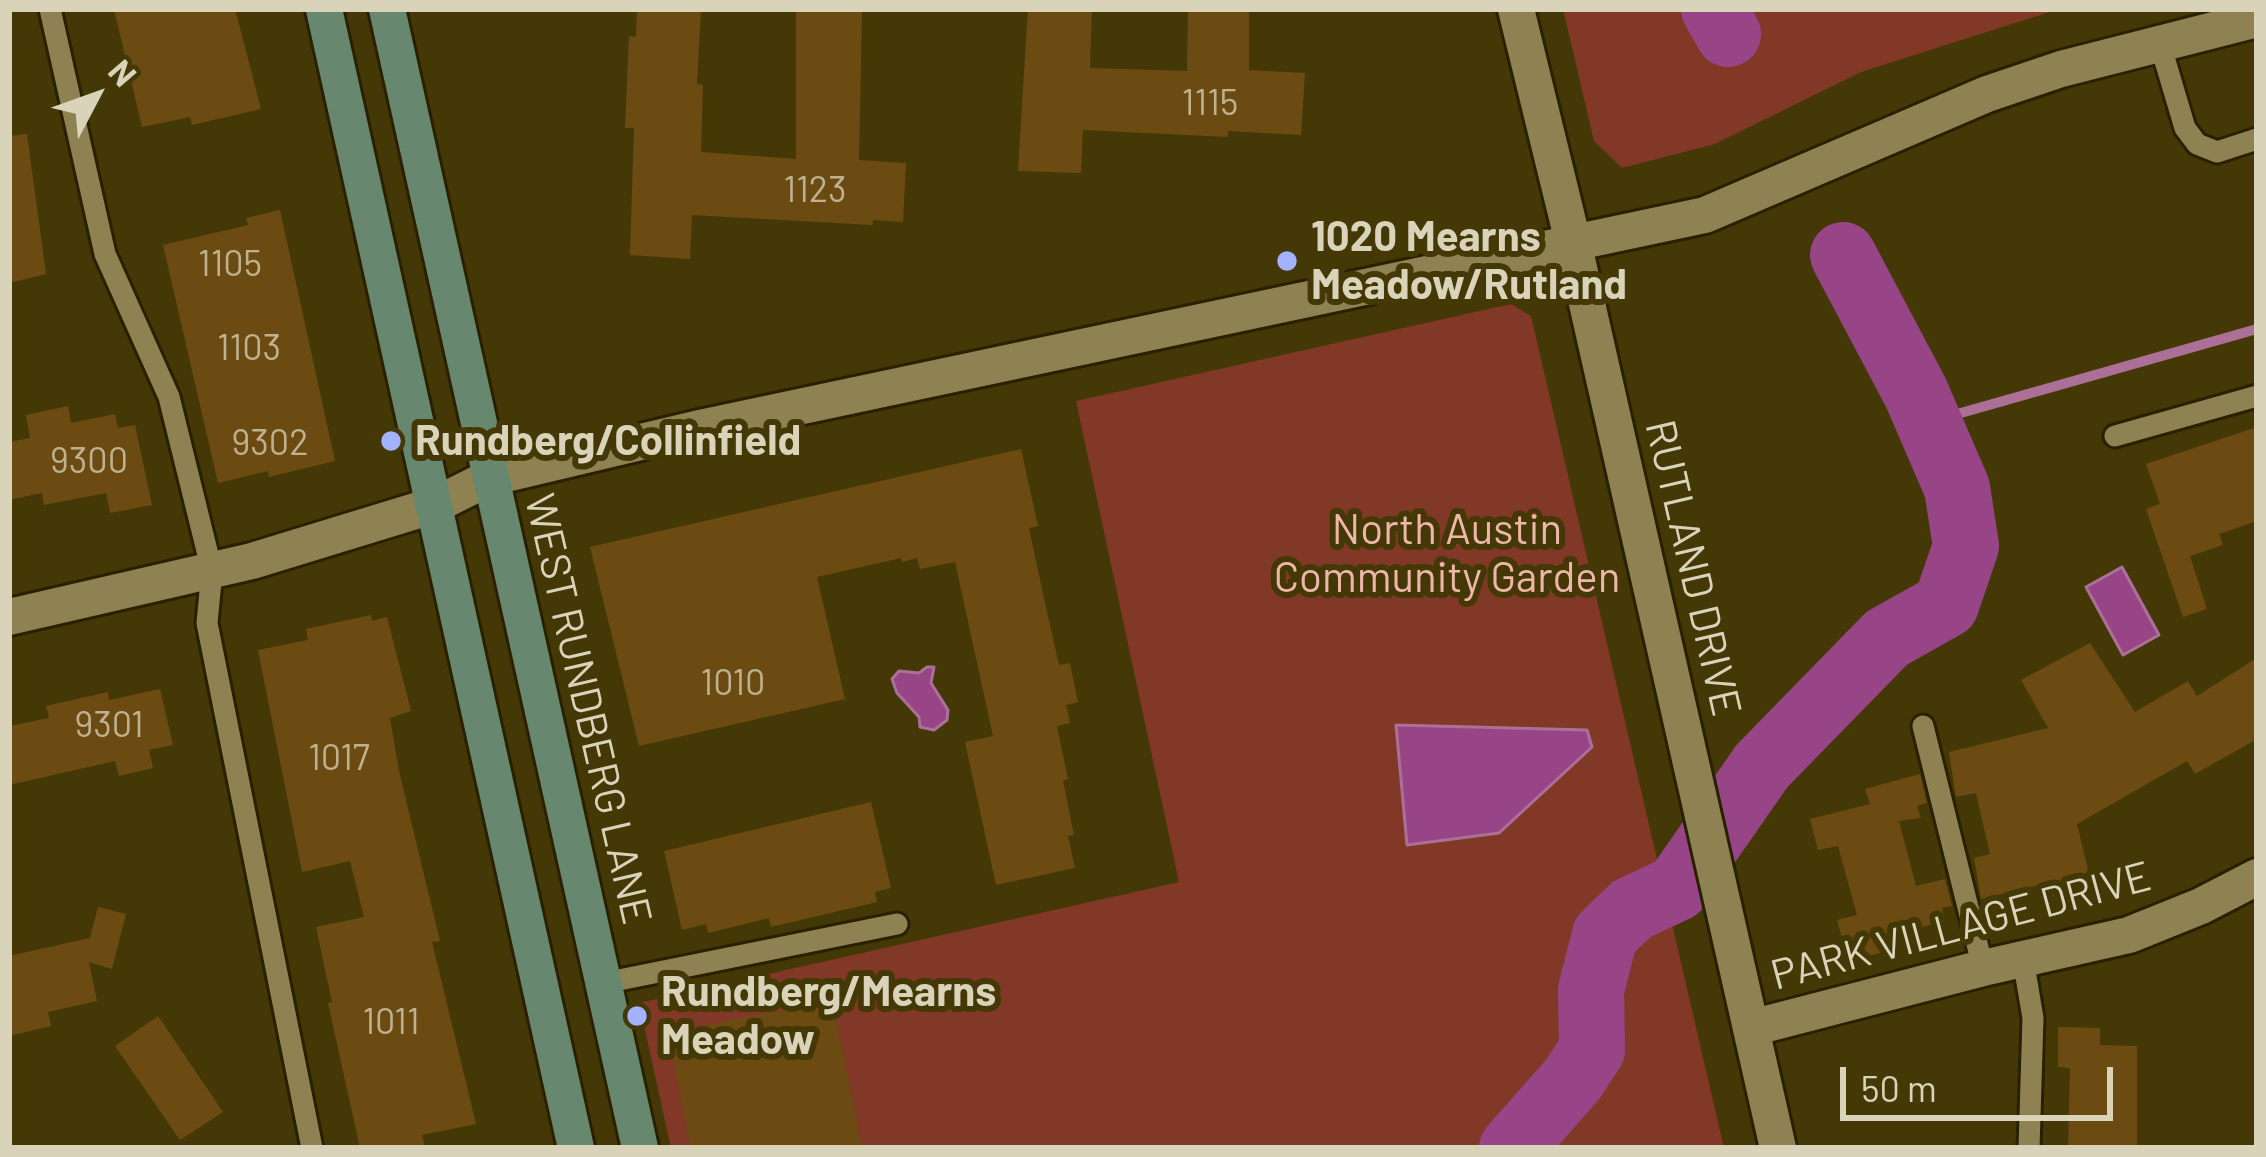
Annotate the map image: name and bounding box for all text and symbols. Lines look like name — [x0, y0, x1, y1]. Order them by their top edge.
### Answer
north arrow — [36, 36, 156, 156]
text: N — [101, 51, 145, 94]
house number: 1115 — [1182, 81, 1238, 125]
house number: 1123 — [784, 168, 846, 212]
place label: 1020 Mearns Meadow/Rutland — [1311, 212, 1627, 310]
house number: 1105 — [198, 242, 262, 286]
marker: 1020 Mearns Meadow/Rutland — [1274, 248, 1300, 274]
house number: 1103 — [217, 326, 281, 370]
street label: RUTLAND DRIVE — [1634, 415, 1752, 721]
place label: Rundberg/Collinfield — [415, 416, 801, 466]
house number: 9302 — [232, 421, 308, 465]
marker: Rundberg/Collinfield — [378, 428, 404, 454]
house number: 9300 — [50, 439, 128, 483]
street label: WEST RUNDBERG LANE — [514, 489, 662, 929]
park label: North Austin Community Garden — [1274, 505, 1620, 604]
house number: 1010 — [701, 661, 765, 705]
house number: 9301 — [74, 703, 144, 747]
house number: 1017 — [308, 736, 370, 780]
street label: PARK VILLAGE DRIVE — [1766, 851, 2156, 1001]
place label: Rundberg/Mearns Meadow — [661, 967, 996, 1066]
house number: 1011 — [362, 1000, 420, 1044]
marker: Rundberg/Mearns Meadow — [624, 1003, 650, 1029]
scale bar — [1846, 1043, 2119, 1117]
text: 50 m — [1861, 1066, 1937, 1109]

